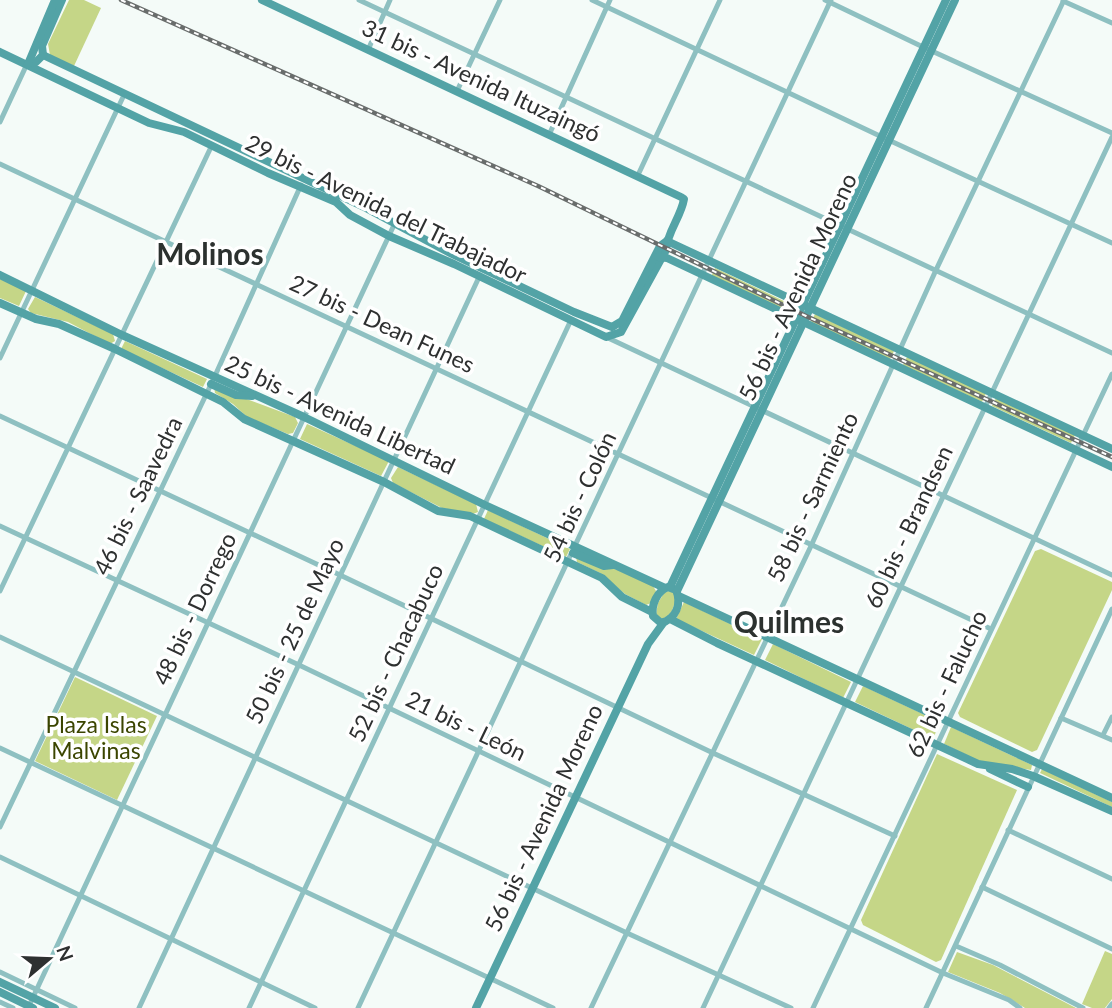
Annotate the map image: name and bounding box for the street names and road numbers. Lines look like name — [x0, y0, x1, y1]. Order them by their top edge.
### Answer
street label: 31 bis - Avenida Ituzaingó — [358, 13, 605, 148]
street label: 29 bis - Avenida del Trabajador — [241, 128, 532, 289]
street label: 56 bis - Avenida Moreno — [732, 169, 862, 405]
street label: 27 bis - Dean Funes — [286, 268, 479, 378]
street label: 25 bis - Avenida Libertad — [221, 348, 460, 480]
street label: 58 bis - Sarmiento — [761, 407, 864, 586]
street label: 46 bis - Saavedra — [87, 412, 187, 579]
street label: 54 bis - Colón — [537, 427, 622, 566]
street label: 60 bis - Brandsen — [858, 441, 958, 612]
street label: 48 bis - Dorrego — [147, 528, 242, 689]
street label: 50 bis - 25 de Mayo — [239, 533, 349, 728]
street label: 52 bis - Chacabuco — [342, 559, 449, 746]
street label: 62 bis - Falucho — [900, 606, 992, 762]
street label: 21 bis - León — [402, 684, 531, 766]
street label: 56 bis - Avenida Moreno — [478, 700, 608, 936]

